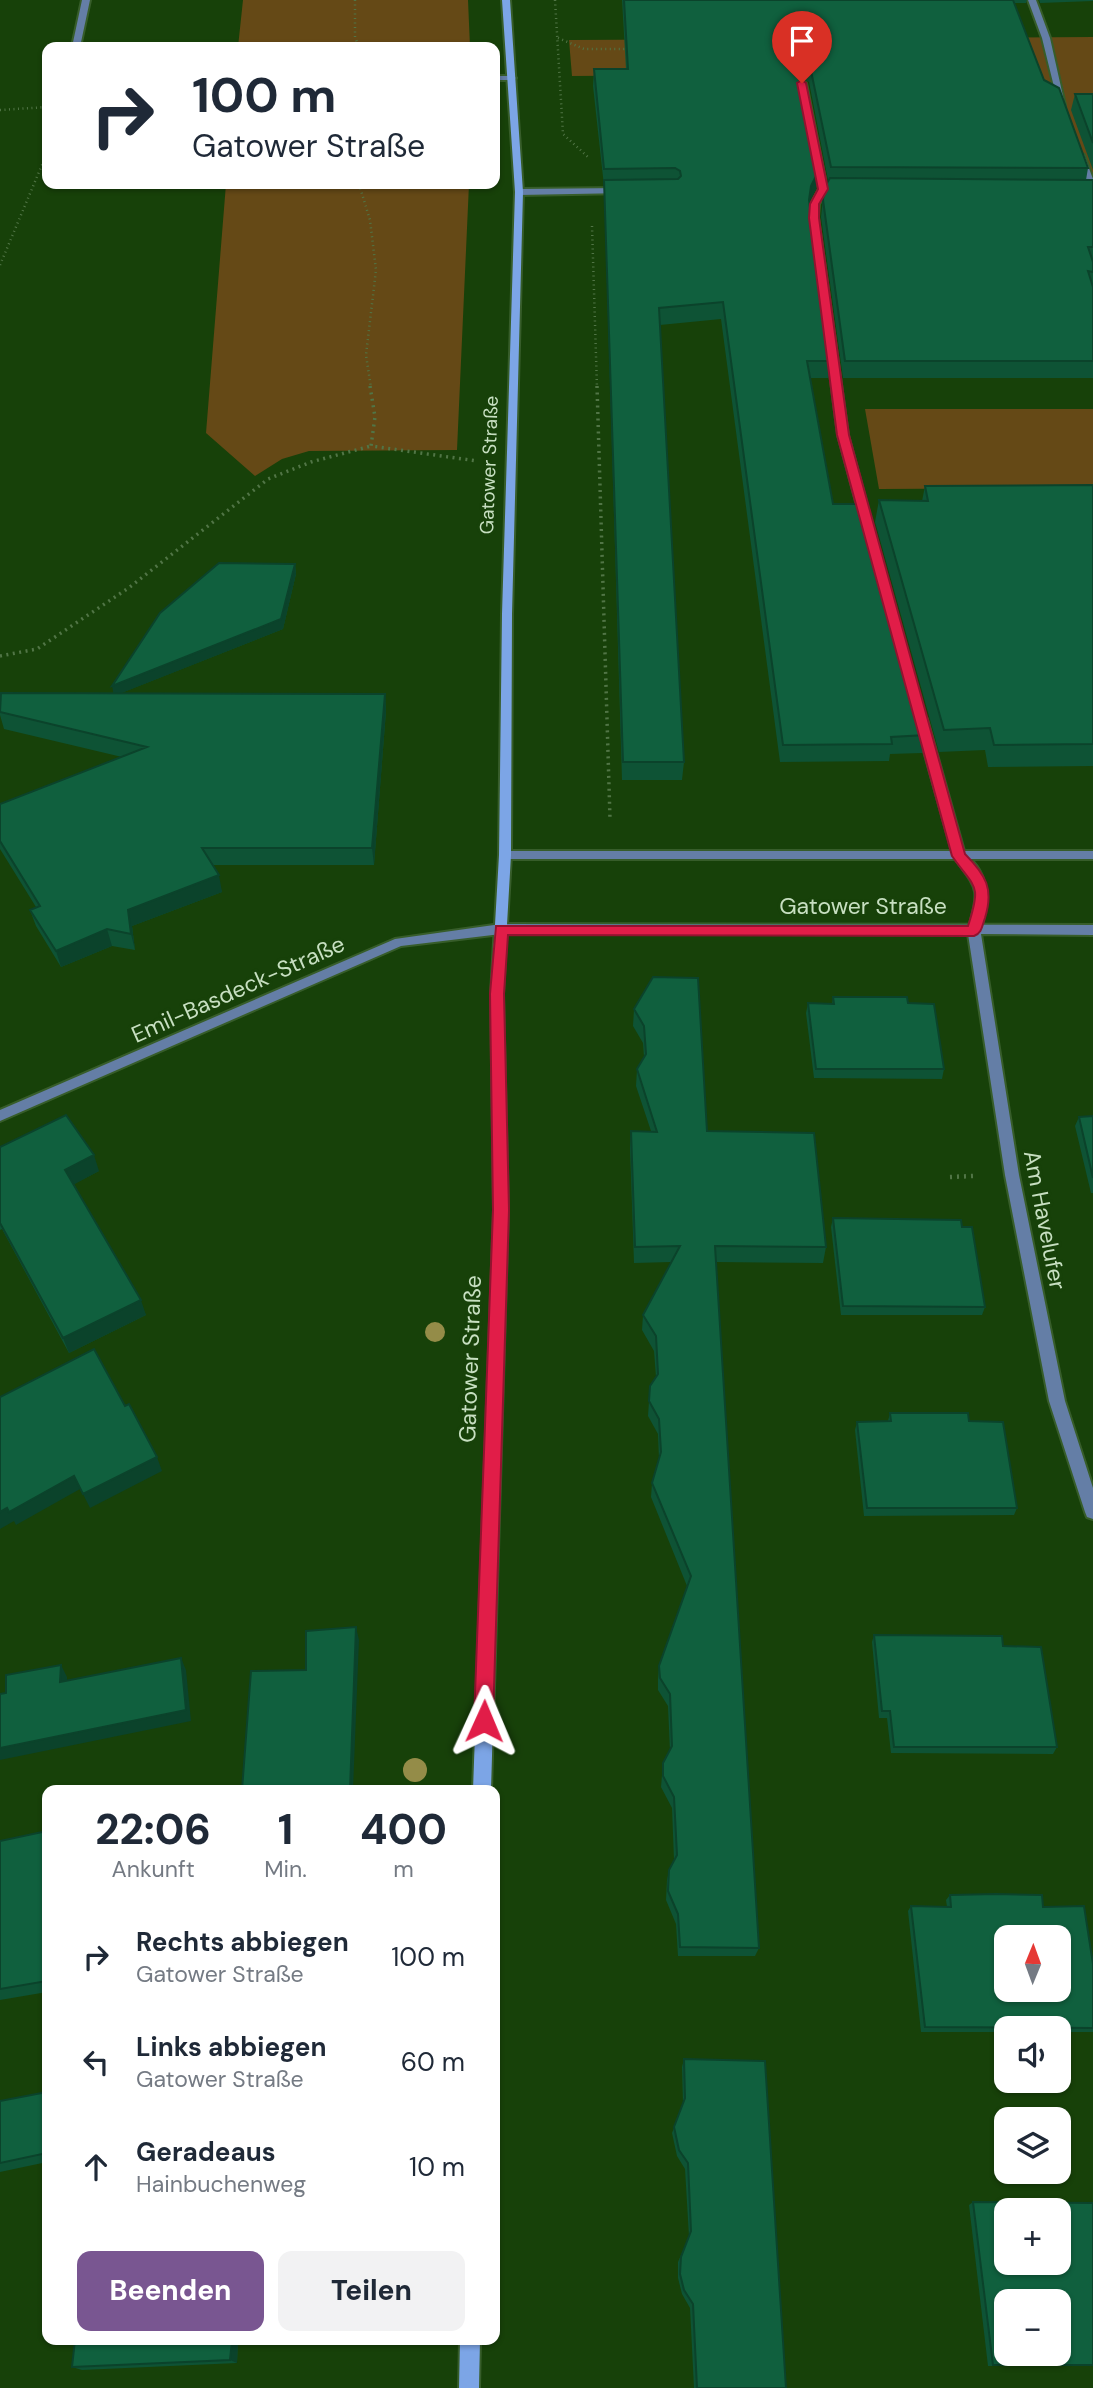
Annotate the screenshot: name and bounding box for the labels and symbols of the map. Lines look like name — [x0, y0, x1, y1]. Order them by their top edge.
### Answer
pin — [772, 11, 832, 83]
street label: Gatower Straße — [474, 395, 504, 535]
street label: Gatower Straße — [779, 891, 947, 921]
street label: Emil-Basdeck-Straße — [127, 928, 349, 1050]
street label: Am Havelufer — [1017, 1148, 1073, 1292]
street label: Gatower Straße — [452, 1275, 488, 1443]
position arrow — [447, 1684, 521, 1758]
north arrow — [994, 1925, 1071, 2002]

